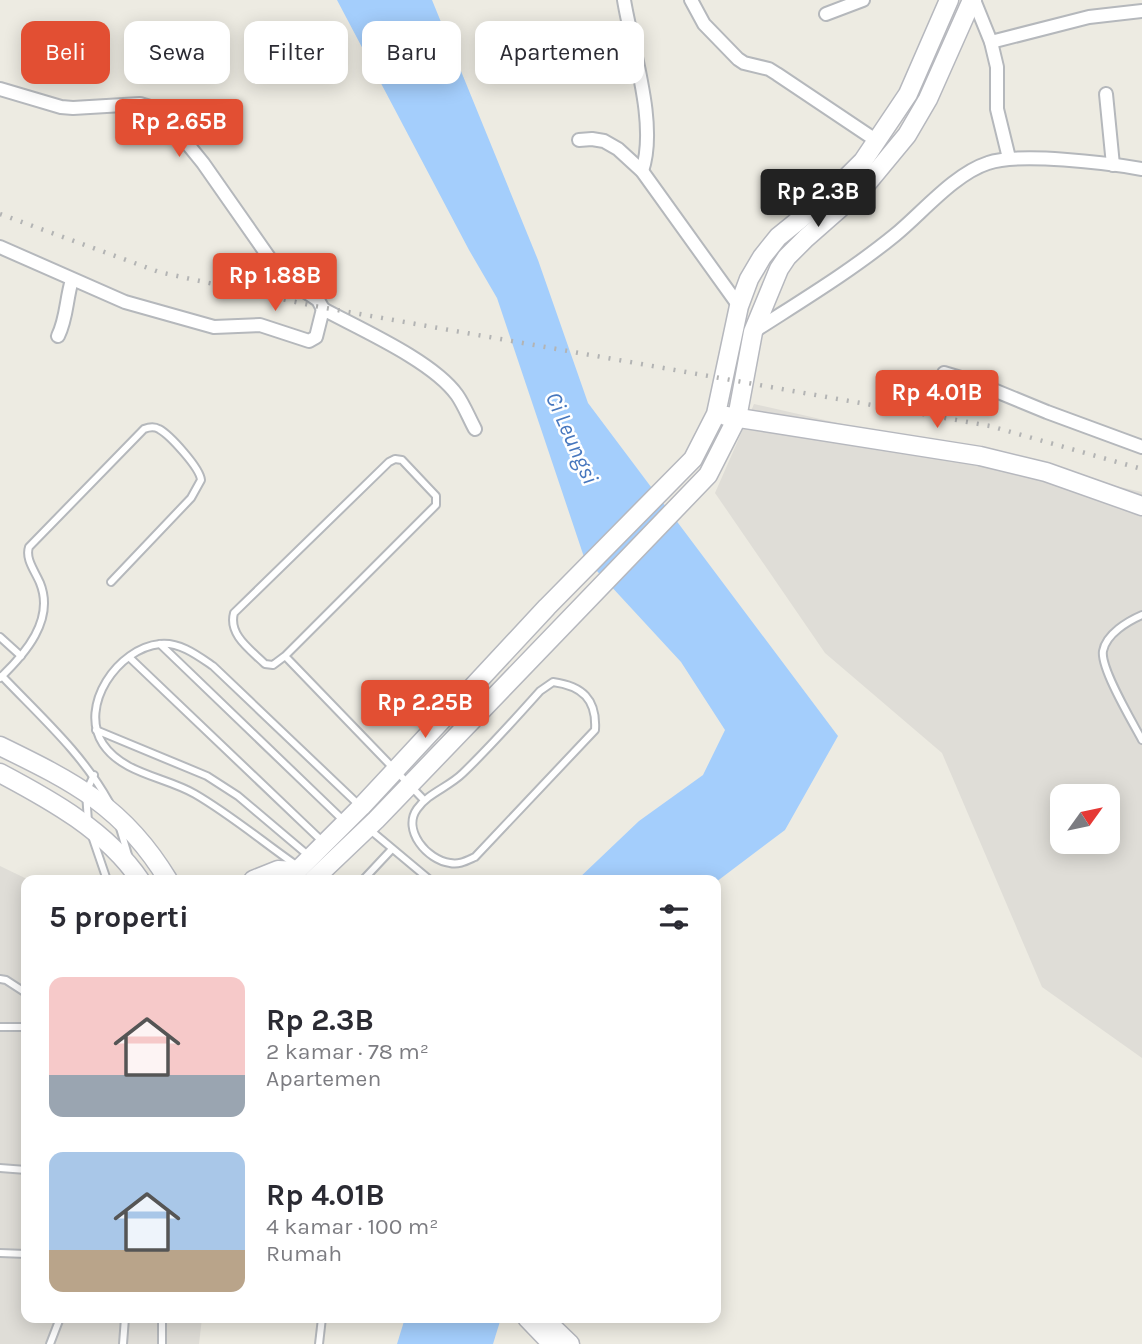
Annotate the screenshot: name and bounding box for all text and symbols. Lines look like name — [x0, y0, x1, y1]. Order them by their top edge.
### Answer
chip: Beli — [21, 21, 110, 84]
chip: Sewa — [124, 21, 230, 84]
chip: Filter — [244, 21, 348, 84]
chip: Baru — [362, 21, 461, 84]
chip: Apartemen — [475, 21, 644, 84]
pin: Rp 2.65B — [107, 100, 251, 159]
text: Rp 2.65B — [131, 108, 227, 135]
pin: Rp 2.3B — [753, 170, 883, 229]
text: Rp 2.3B — [777, 178, 859, 205]
pin: Rp 1.88B — [203, 254, 347, 313]
text: Rp 1.88B — [229, 262, 321, 289]
pin: Rp 4.01B — [865, 370, 1009, 430]
text: Rp 4.01B — [892, 379, 982, 406]
water label: Ci Leungsi — [540, 388, 604, 488]
pin: Rp 2.25B — [353, 680, 497, 740]
text: Rp 2.25B — [377, 689, 473, 716]
north arrow — [1050, 784, 1120, 854]
map controls — [1050, 784, 1120, 854]
icon: filters — [655, 898, 693, 936]
text: 5 properti — [49, 899, 189, 935]
text: Rp 2.3B — [266, 1002, 374, 1038]
icon: home — [105, 1005, 189, 1089]
text: 2 kamar · 78 m² — [266, 1038, 429, 1065]
text: Apartemen — [266, 1065, 381, 1092]
text: Rp 4.01B — [266, 1177, 385, 1213]
icon: home — [105, 1180, 189, 1264]
text: 4 kamar · 100 m² — [266, 1213, 439, 1240]
text: Rumah — [266, 1240, 342, 1267]

